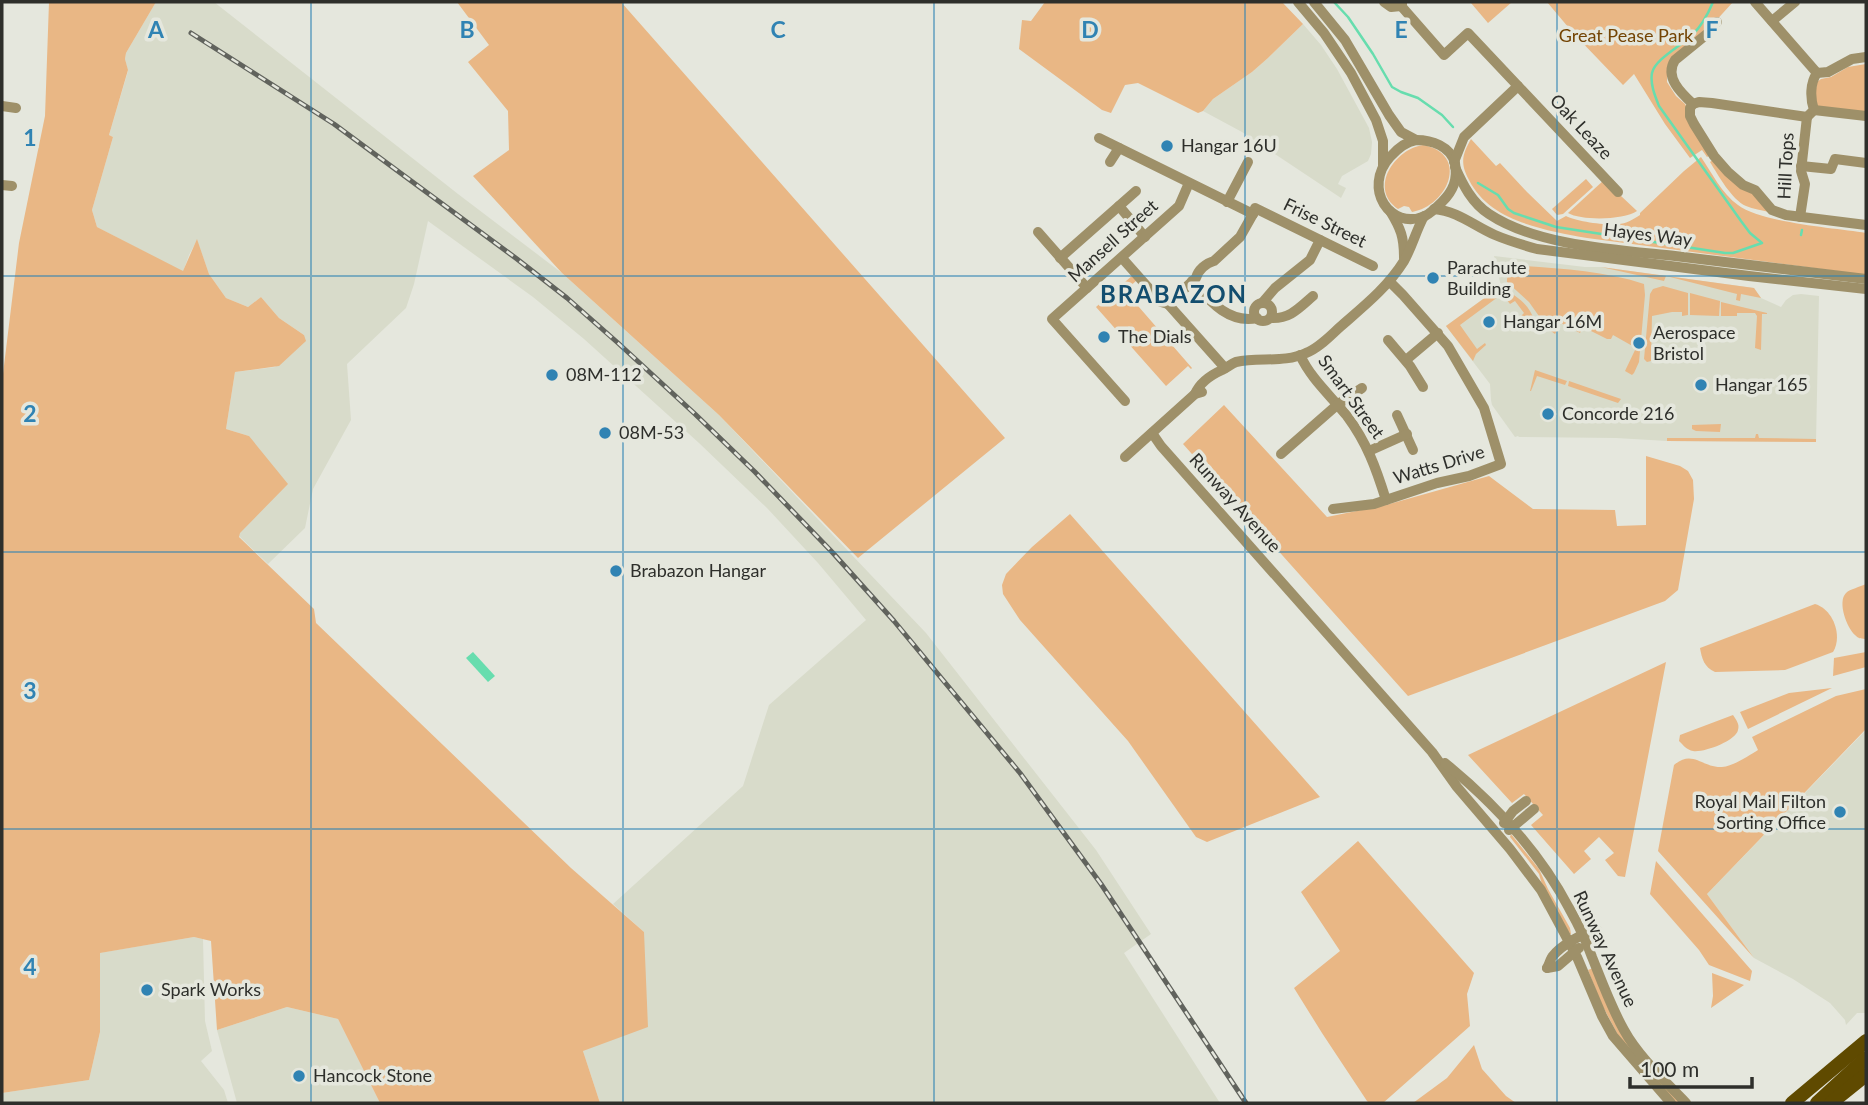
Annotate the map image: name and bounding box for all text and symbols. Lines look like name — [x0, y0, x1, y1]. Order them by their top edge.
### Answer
text: A — [147, 15, 165, 43]
text: B — [459, 15, 475, 43]
text: C — [770, 15, 786, 43]
text: D — [1081, 15, 1099, 43]
text: E — [1394, 15, 1408, 43]
text: F — [1705, 15, 1719, 43]
park label: Great Pease Park — [1559, 24, 1694, 46]
street label: Oak Leaze — [1546, 89, 1618, 164]
text: 1 — [23, 123, 37, 151]
street label: Hill Tops — [1772, 132, 1798, 200]
place label: Hangar 16U — [1181, 134, 1277, 156]
marker: Hangar 16U — [1159, 138, 1175, 154]
street label: Frise Street — [1280, 193, 1371, 252]
street label: Mansell Street — [1063, 194, 1162, 286]
street label: Hayes Way — [1603, 218, 1694, 250]
place label: Parachute Building — [1447, 256, 1526, 299]
marker: Parachute Building — [1425, 270, 1441, 286]
district label: BRABAZON — [1100, 279, 1248, 308]
place label: Hangar 16M — [1503, 310, 1602, 332]
marker: Hangar 16M — [1481, 314, 1497, 330]
place label: Aerospace Bristol — [1653, 321, 1736, 364]
place label: The Dials — [1118, 325, 1192, 347]
marker: The Dials — [1096, 329, 1112, 345]
marker: Aerospace Bristol — [1631, 335, 1647, 351]
street label: Smart Street — [1314, 350, 1390, 443]
place label: 08M-112 — [566, 363, 642, 385]
marker: 08M-112 — [544, 367, 560, 383]
place label: Hangar 165 — [1715, 373, 1808, 395]
marker: Hangar 165 — [1693, 377, 1709, 393]
text: 2 — [23, 399, 37, 427]
place label: Concorde 216 — [1562, 402, 1674, 424]
marker: Concorde 216 — [1540, 406, 1556, 422]
place label: 08M-53 — [619, 421, 684, 443]
marker: 08M-53 — [597, 425, 613, 441]
street label: Watts Drive — [1391, 440, 1487, 488]
street label: Runway Avenue — [1185, 448, 1286, 557]
place label: Brabazon Hangar — [630, 559, 766, 581]
marker: Brabazon Hangar — [608, 563, 624, 579]
text: 3 — [23, 676, 37, 704]
place label: Royal Mail Filton Sorting Office — [1695, 790, 1826, 833]
marker: Royal Mail Filton Sorting Office — [1832, 804, 1848, 820]
street label: Runway Avenue — [1569, 887, 1643, 1010]
text: 4 — [23, 952, 37, 980]
place label: Spark Works — [161, 978, 261, 1000]
marker: Spark Works — [139, 982, 155, 998]
scale bar — [1630, 1046, 1752, 1090]
text: 100 m — [1640, 1056, 1699, 1081]
place label: Hancock Stone — [313, 1064, 432, 1086]
marker: Hancock Stone — [291, 1068, 307, 1084]

